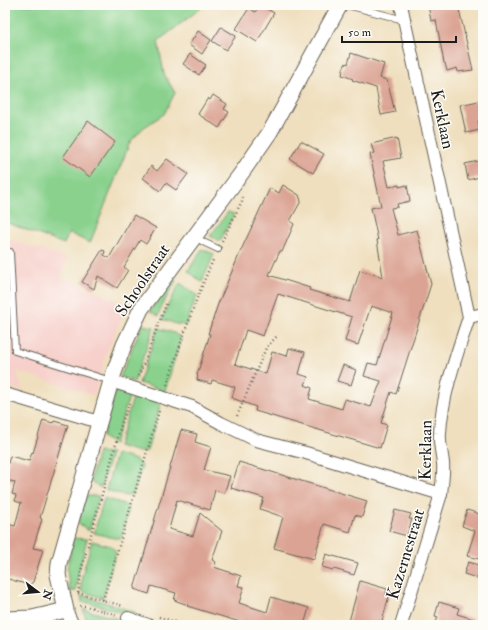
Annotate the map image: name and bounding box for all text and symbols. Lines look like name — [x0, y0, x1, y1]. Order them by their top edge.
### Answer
scale bar — [342, 18, 456, 44]
text: 50 m — [348, 25, 372, 40]
street label: Kerklaan — [426, 87, 459, 151]
street label: Schoolstraat — [110, 240, 175, 321]
street label: Kerklaan — [414, 419, 437, 480]
street label: Kazernestraat — [382, 506, 429, 602]
north arrow — [18, 572, 58, 612]
text: N — [39, 587, 55, 602]

